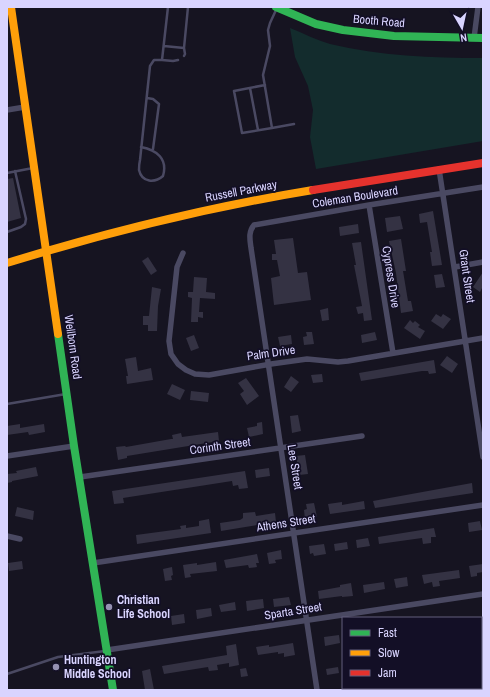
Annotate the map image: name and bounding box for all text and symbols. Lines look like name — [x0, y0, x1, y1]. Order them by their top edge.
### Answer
north arrow — [442, 8, 482, 48]
street label: Booth Road — [352, 11, 406, 31]
text: N — [459, 30, 468, 45]
street label: Russell Parkway — [204, 176, 278, 206]
street label: Coleman Boulevard — [311, 182, 399, 212]
street label: Cypress Drive — [378, 245, 404, 309]
street label: Grant Street — [455, 248, 479, 304]
street label: Wellborn Road — [61, 314, 85, 380]
street label: Palm Drive — [246, 342, 296, 364]
street label: Corinth Street — [189, 434, 252, 458]
street label: Lee Street — [284, 443, 306, 491]
street label: Athens Street — [254, 510, 317, 536]
place label: Christian Life School — [117, 592, 170, 622]
street label: Sparta Street — [263, 599, 323, 623]
marker: Christian Life School — [104, 602, 114, 612]
legend — [342, 617, 482, 689]
text: Fast — [378, 625, 397, 641]
text: Slow — [378, 645, 400, 661]
place label: Huntington Middle School — [64, 652, 131, 682]
marker: Huntington Middle School — [51, 662, 61, 672]
text: Jam — [378, 665, 397, 681]

